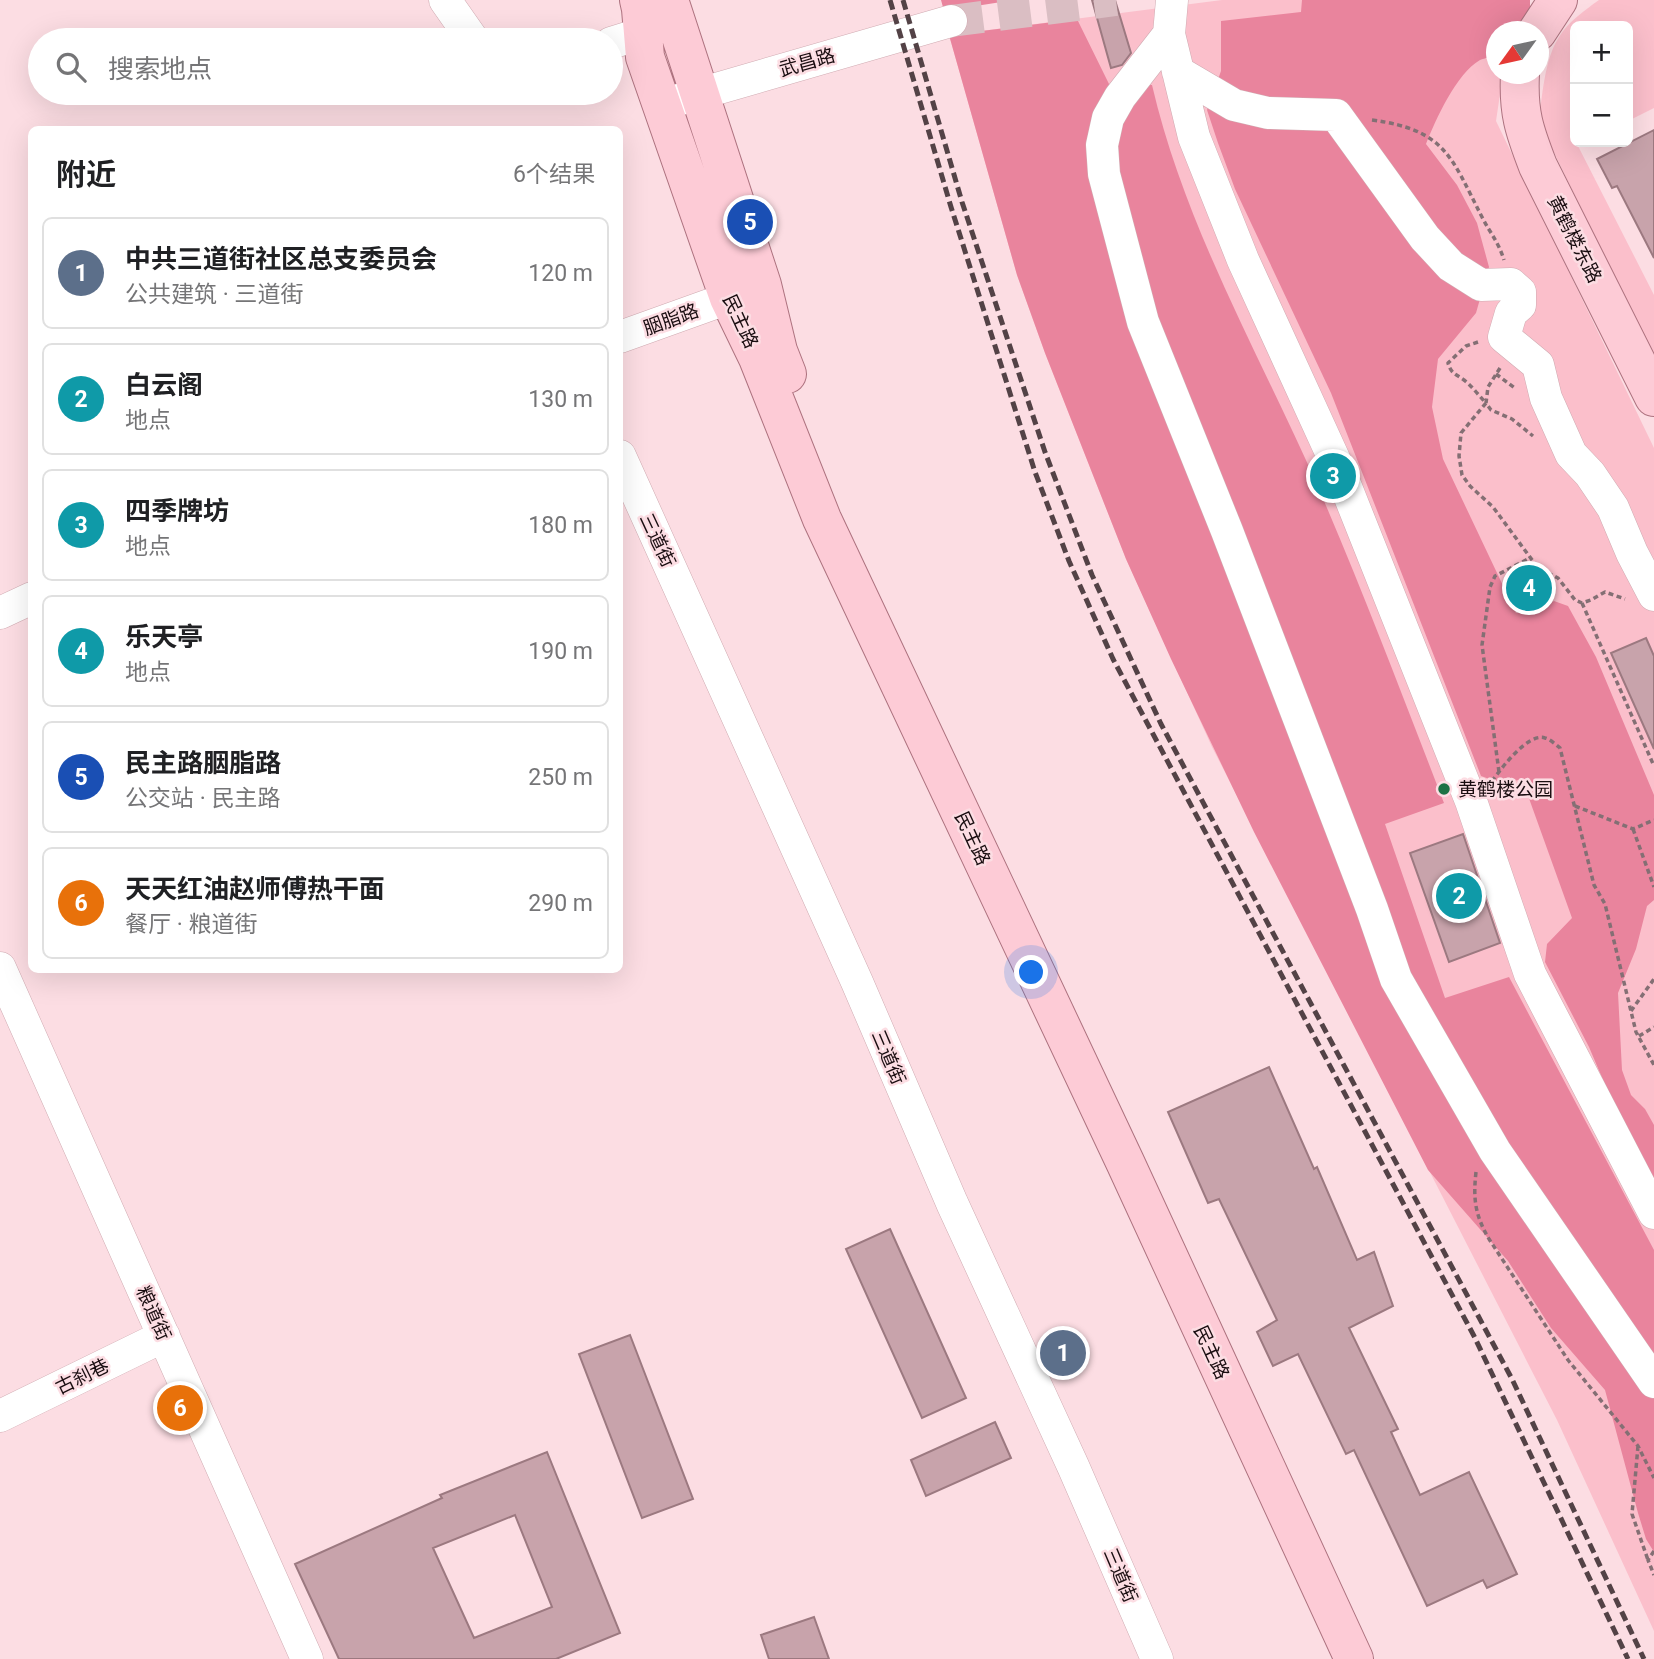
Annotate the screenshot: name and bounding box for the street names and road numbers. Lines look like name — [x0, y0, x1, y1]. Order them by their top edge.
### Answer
street label: 武昌路 — [777, 44, 838, 81]
street label: 黄鹤楼东路 — [1543, 192, 1606, 287]
street label: 民主路 — [718, 291, 763, 352]
street label: 胭脂路 — [640, 299, 702, 340]
street label: 三道街 — [635, 510, 680, 571]
street label: 民主路 — [950, 808, 995, 869]
street label: 三道街 — [867, 1026, 910, 1088]
street label: 粮道街 — [131, 1282, 176, 1344]
street label: 民主路 — [1189, 1322, 1234, 1383]
street label: 古刹巷 — [52, 1354, 113, 1399]
street label: 三道街 — [1099, 1544, 1142, 1606]

